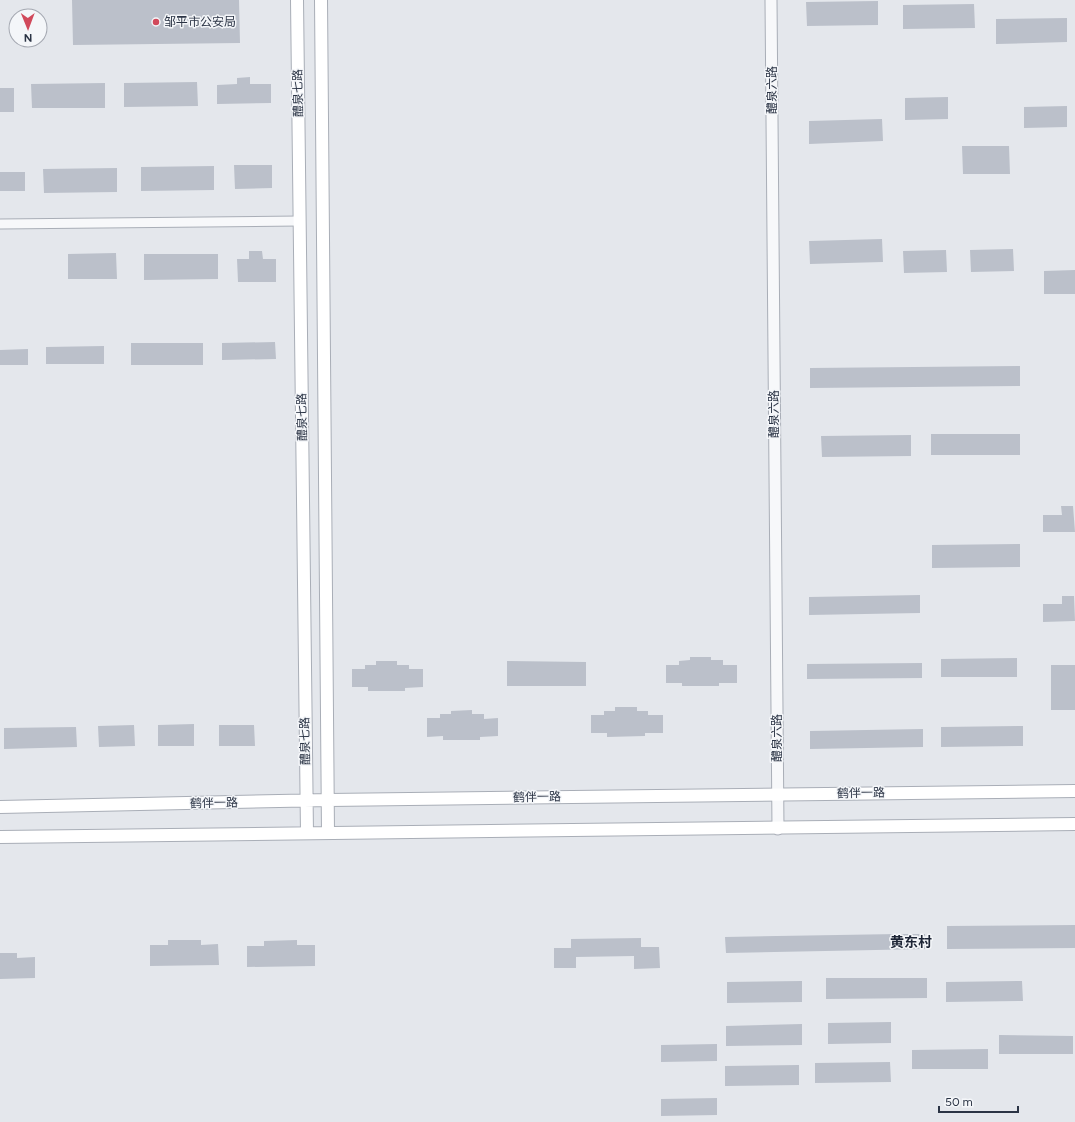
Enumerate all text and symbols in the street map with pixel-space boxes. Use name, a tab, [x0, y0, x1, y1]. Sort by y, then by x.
north arrow	[8, 8, 48, 48]
place label: 邹平市公安局	[164, 15, 236, 29]
marker: 邹平市公安局	[151, 17, 161, 27]
text: N	[24, 31, 33, 44]
street label: 醴泉六路	[765, 66, 779, 114]
street label: 醴泉七路	[291, 69, 305, 117]
street label: 醴泉六路	[767, 390, 781, 438]
street label: 醴泉七路	[295, 393, 309, 441]
street label: 醴泉六路	[770, 714, 784, 762]
street label: 醴泉七路	[298, 717, 312, 765]
street label: 鹤伴一路	[837, 786, 885, 800]
street label: 鹤伴一路	[513, 790, 561, 804]
street label: 鹤伴一路	[190, 796, 238, 810]
district label: 黄东村	[890, 934, 932, 951]
scale bar	[939, 1088, 1018, 1114]
text: 50 m	[945, 1095, 973, 1109]

